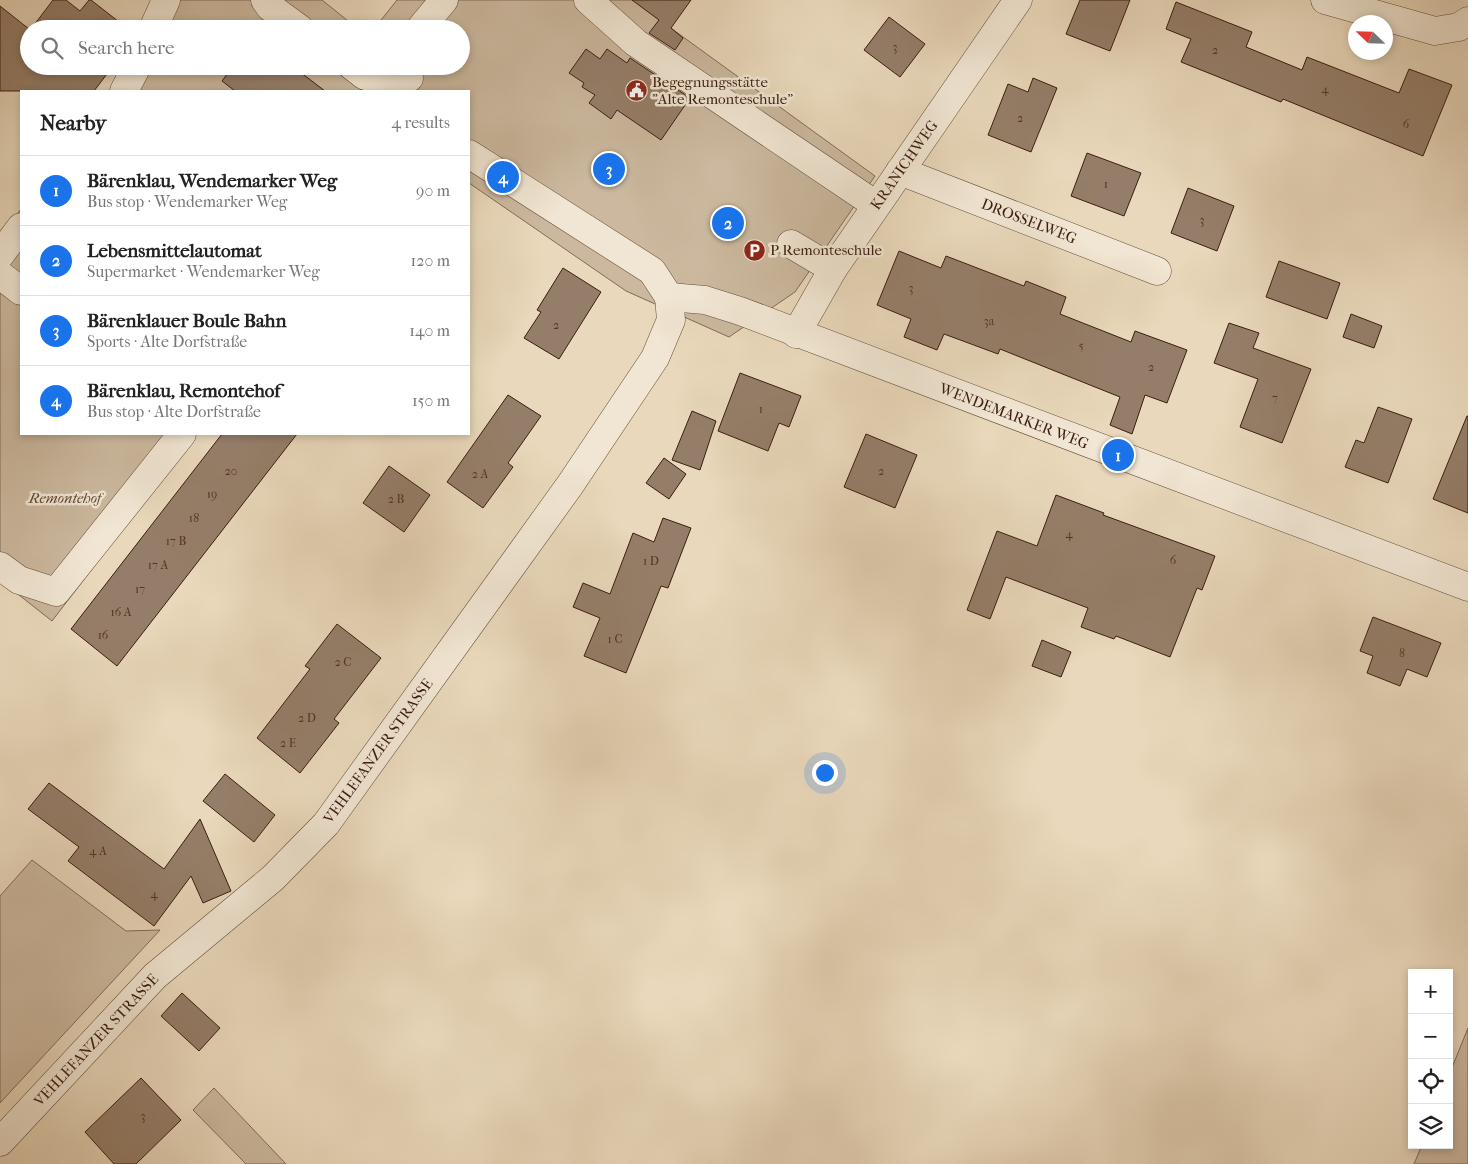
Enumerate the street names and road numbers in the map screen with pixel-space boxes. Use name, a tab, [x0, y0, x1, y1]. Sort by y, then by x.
street label: KRANICHWEG	[867, 117, 942, 213]
street label: DROSSELWEG	[979, 195, 1080, 248]
street label: WENDEMARKER WEG	[936, 379, 1092, 453]
street label: VEHLEFANZER STRASSE	[319, 675, 437, 828]
street label: VEHLEFANZER STRASSE	[29, 970, 162, 1111]

